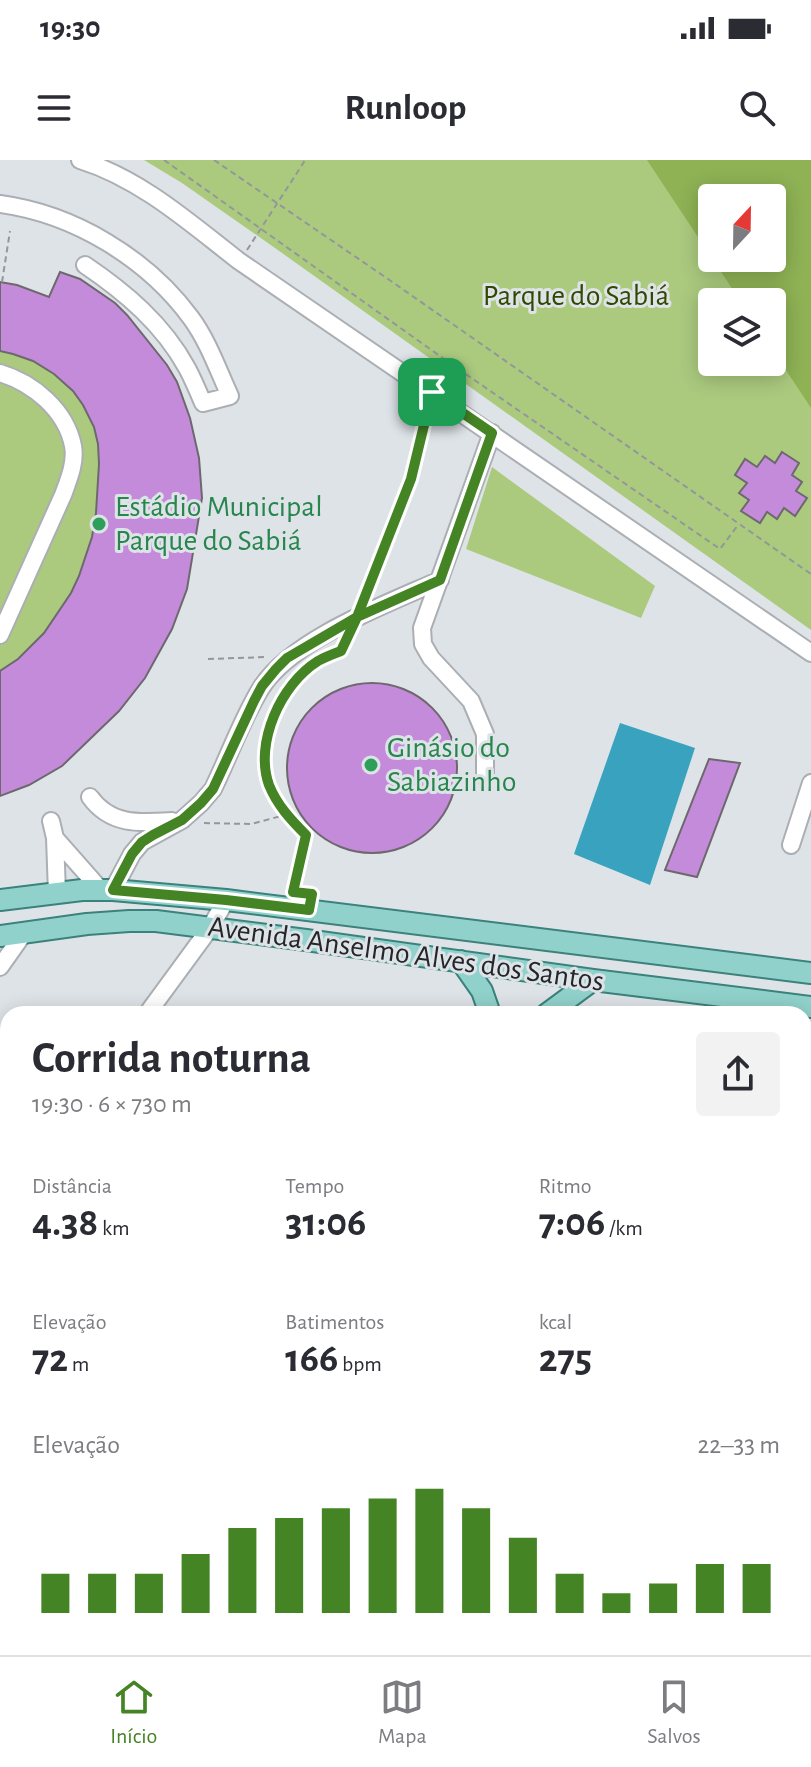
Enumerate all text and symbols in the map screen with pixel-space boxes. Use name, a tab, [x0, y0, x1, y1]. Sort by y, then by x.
text: 19:30	[40, 13, 101, 43]
icon: menu	[32, 86, 76, 130]
icon: search	[735, 86, 779, 130]
text: Runloop	[345, 90, 466, 126]
north arrow	[698, 184, 786, 272]
map controls	[698, 184, 786, 376]
park label: Parque do Sabiá	[483, 281, 669, 311]
button: layers	[698, 288, 786, 376]
pin	[398, 358, 466, 426]
icon: arrive	[410, 370, 454, 414]
place label: Estádio Municipal Parque do Sabiá	[115, 492, 323, 556]
marker: Estádio Municipal Parque do Sabiá	[90, 515, 108, 533]
place label: Ginásio do Sabiazinho	[387, 733, 516, 797]
marker: Ginásio do Sabiazinho	[362, 756, 380, 774]
street label: Avenida Anselmo Alves dos Santos	[206, 911, 606, 997]
button: share	[696, 1032, 780, 1116]
text: Corrida noturna	[32, 1037, 311, 1081]
text: 19:30 · 6 × 730 m	[32, 1091, 192, 1117]
text: Distância	[32, 1175, 112, 1197]
text: Tempo	[285, 1175, 344, 1197]
text: Ritmo	[539, 1175, 592, 1197]
text: 4.38	[32, 1203, 98, 1243]
text: 31:06	[285, 1203, 366, 1243]
text: 7:06	[539, 1203, 605, 1243]
text: km	[98, 1217, 130, 1239]
text: /km	[605, 1217, 643, 1239]
text: Elevação	[32, 1311, 106, 1333]
text: Batimentos	[285, 1311, 384, 1333]
text: kcal	[539, 1311, 572, 1333]
text: 72	[32, 1339, 68, 1379]
text: 166	[285, 1339, 338, 1379]
text: 275	[539, 1339, 592, 1379]
text: m	[68, 1353, 89, 1375]
text: bpm	[338, 1353, 382, 1375]
text: Elevação	[32, 1432, 120, 1458]
text: 22–33 m	[697, 1432, 780, 1458]
tab: Início	[110, 1675, 157, 1749]
tab: Mapa	[378, 1675, 427, 1749]
tab: Salvos	[647, 1675, 701, 1749]

